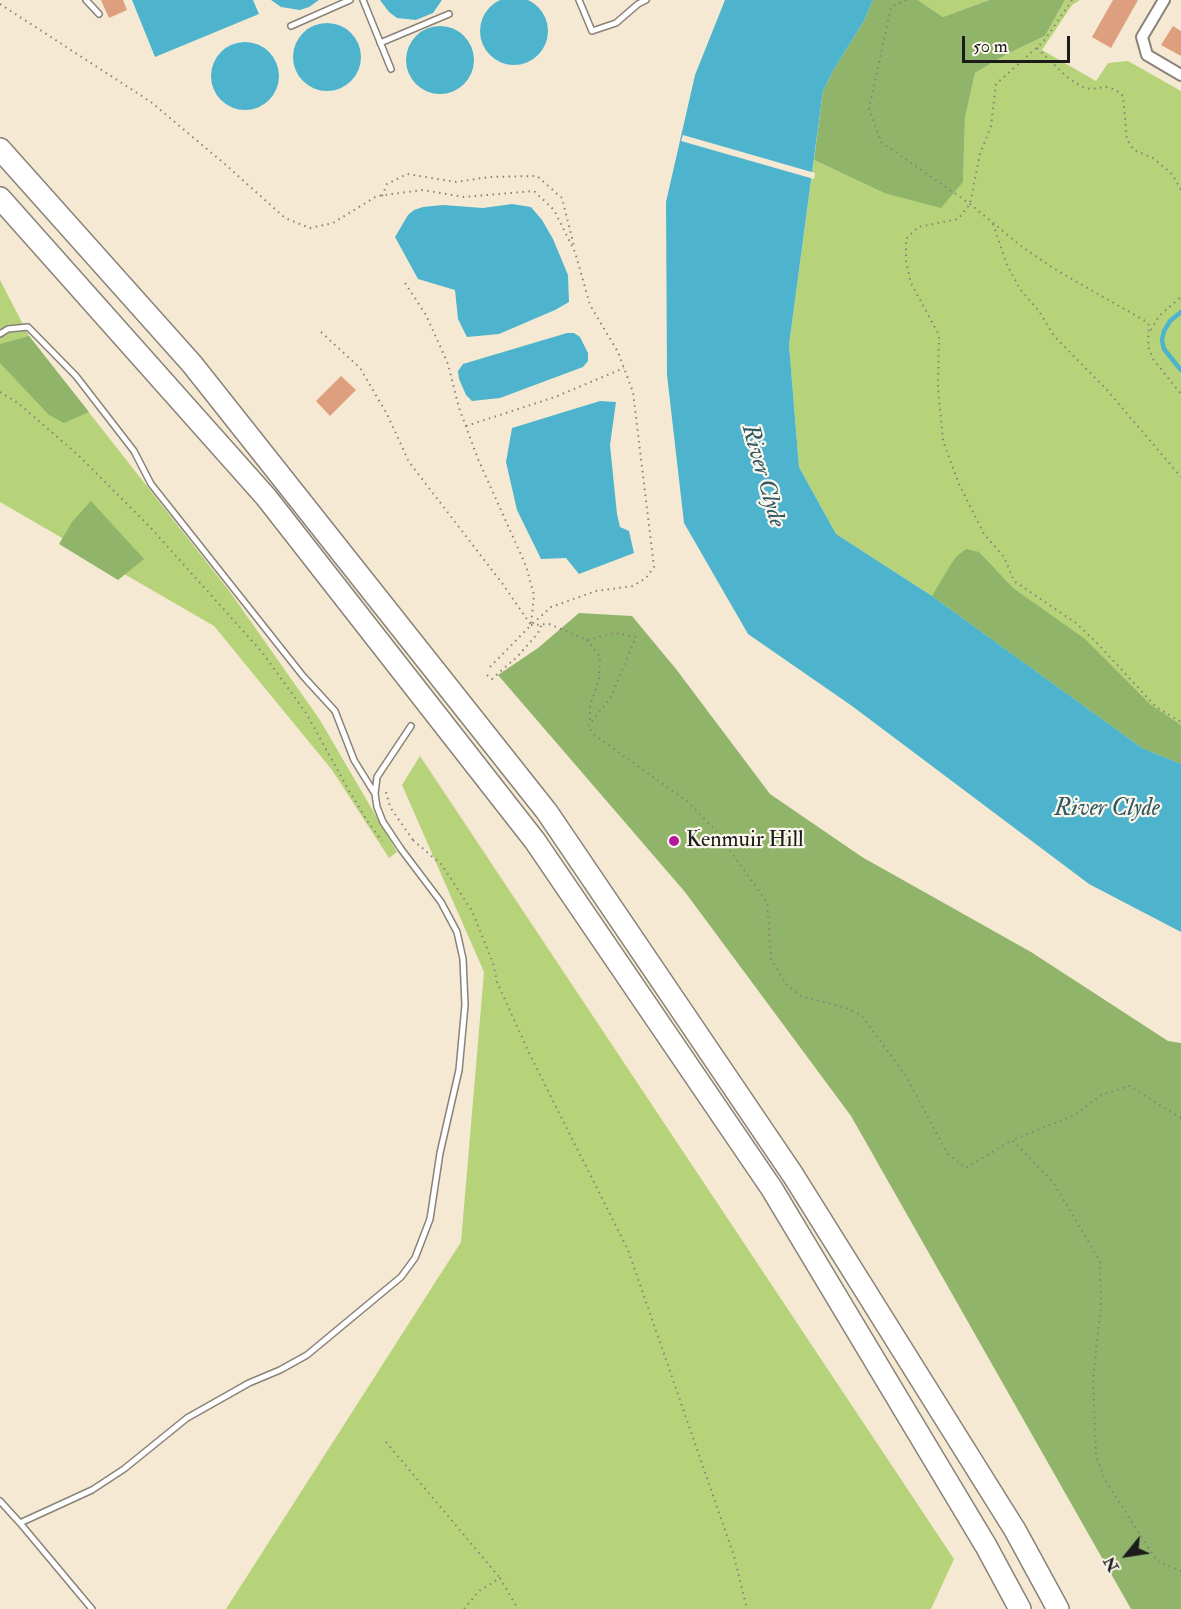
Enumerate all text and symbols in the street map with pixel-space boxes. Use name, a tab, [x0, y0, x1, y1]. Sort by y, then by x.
scale bar	[965, 24, 1073, 62]
text: 50 m	[973, 35, 1008, 58]
water label: River Clyde	[734, 421, 790, 531]
water label: River Clyde	[1054, 796, 1160, 824]
place label: Kenmuir Hill	[686, 828, 804, 854]
marker: Kenmuir Hill	[667, 834, 681, 848]
north arrow	[1097, 1525, 1157, 1585]
text: N	[1099, 1553, 1124, 1575]

